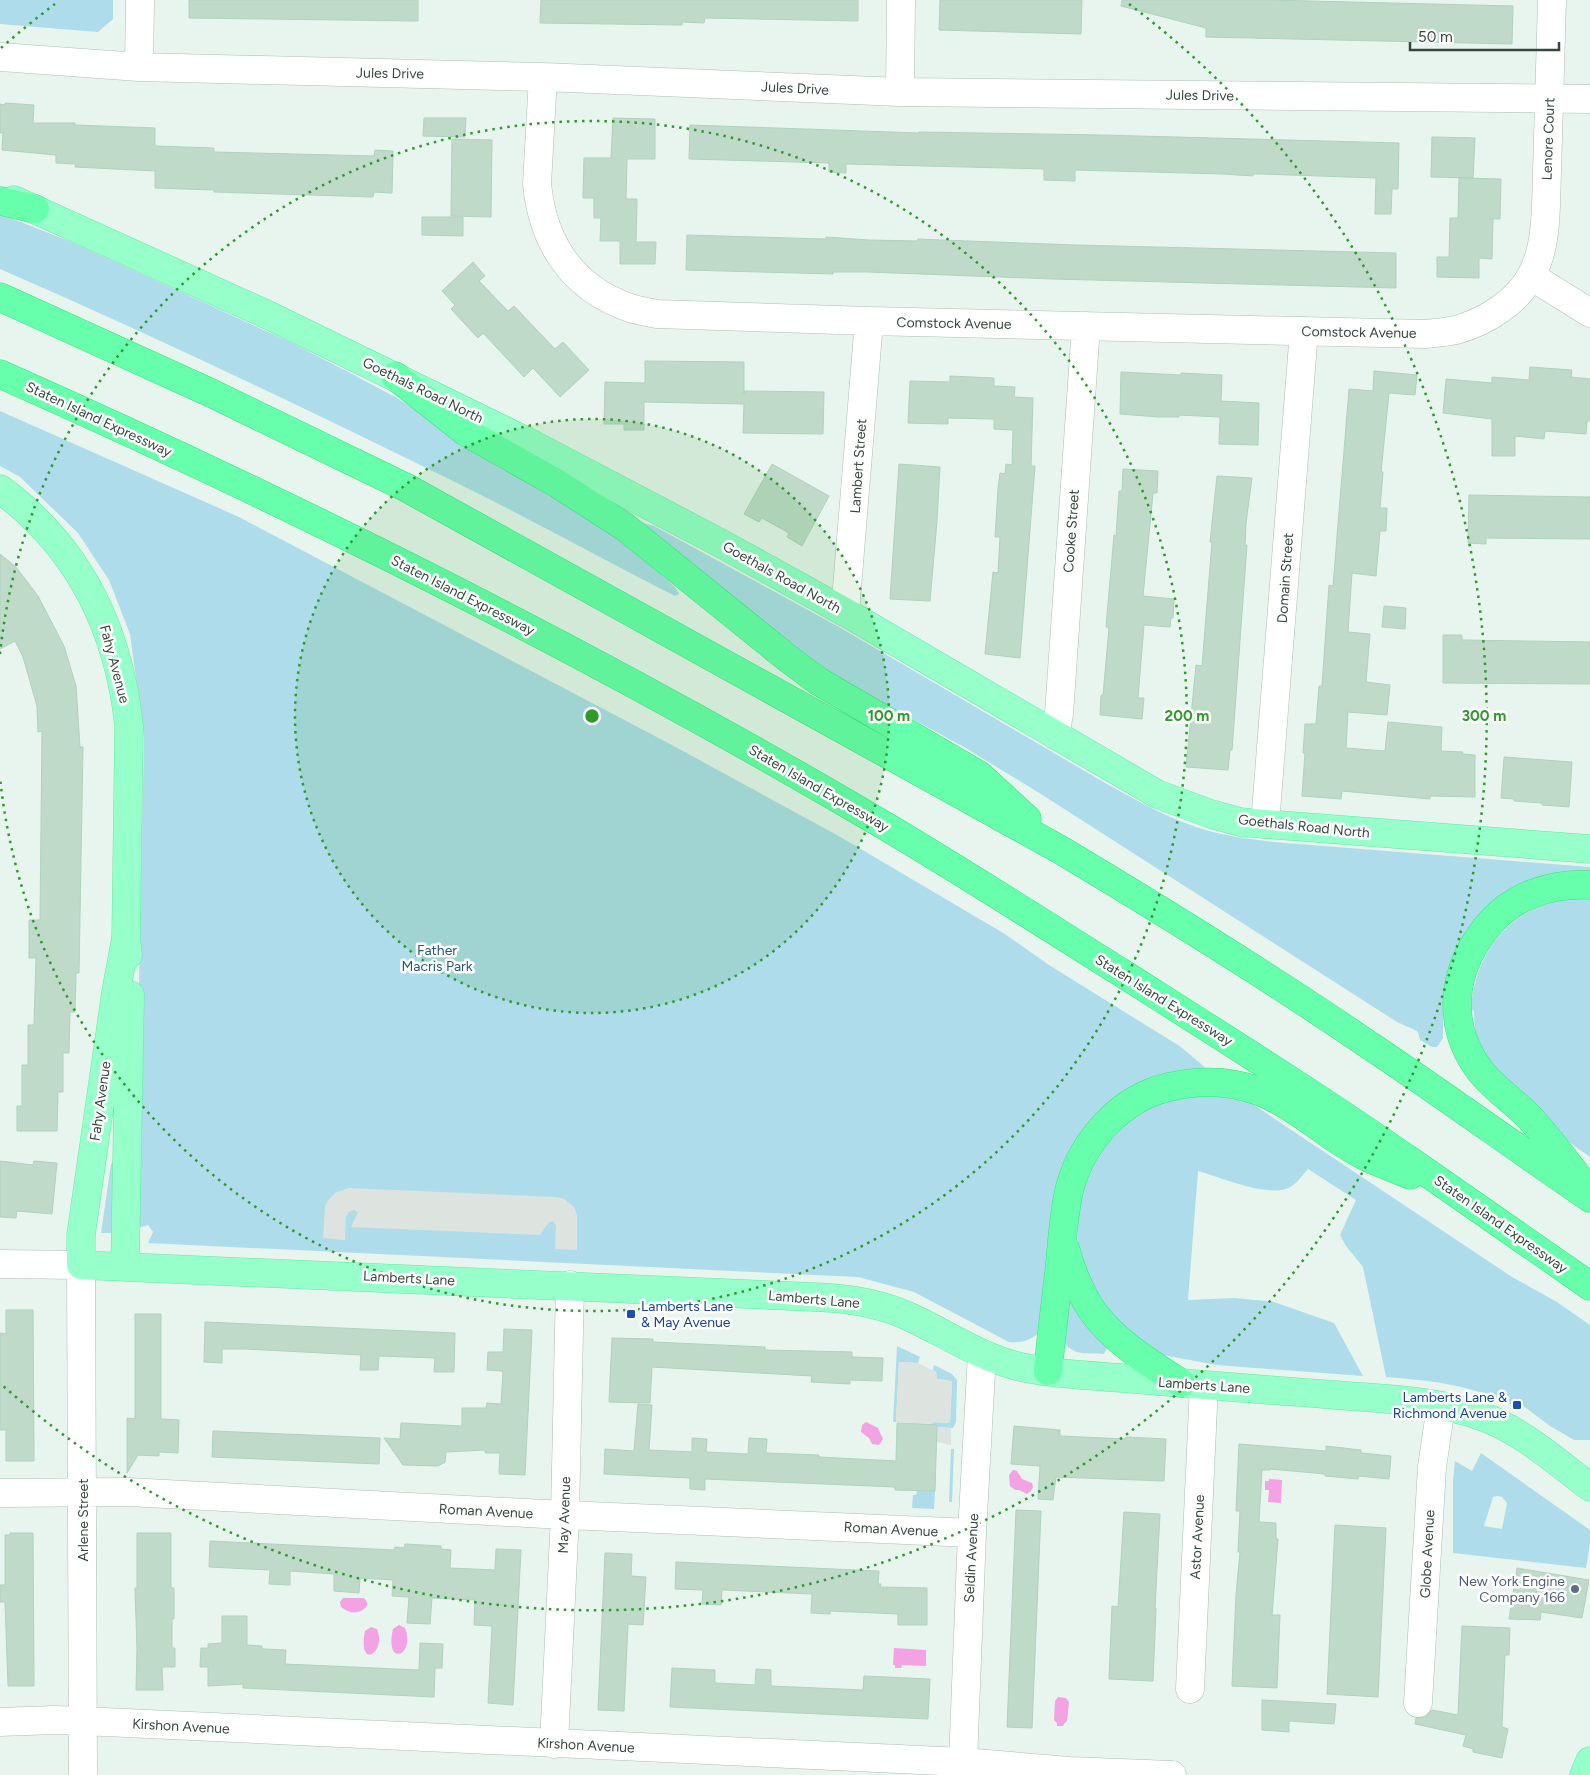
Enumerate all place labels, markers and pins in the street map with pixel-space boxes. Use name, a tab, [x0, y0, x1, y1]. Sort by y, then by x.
centre of rings	[583, 707, 601, 725]
place label: Lamberts Lane & May Avenue	[641, 1298, 733, 1331]
marker: Lamberts Lane & May Avenue	[625, 1308, 637, 1320]
place label: Lamberts Lane & Richmond Avenue	[1393, 1389, 1507, 1422]
marker: Lamberts Lane & Richmond Avenue	[1511, 1399, 1523, 1411]
place label: New York Engine Company 166	[1459, 1573, 1565, 1606]
marker: New York Engine Company 166	[1569, 1583, 1581, 1595]

